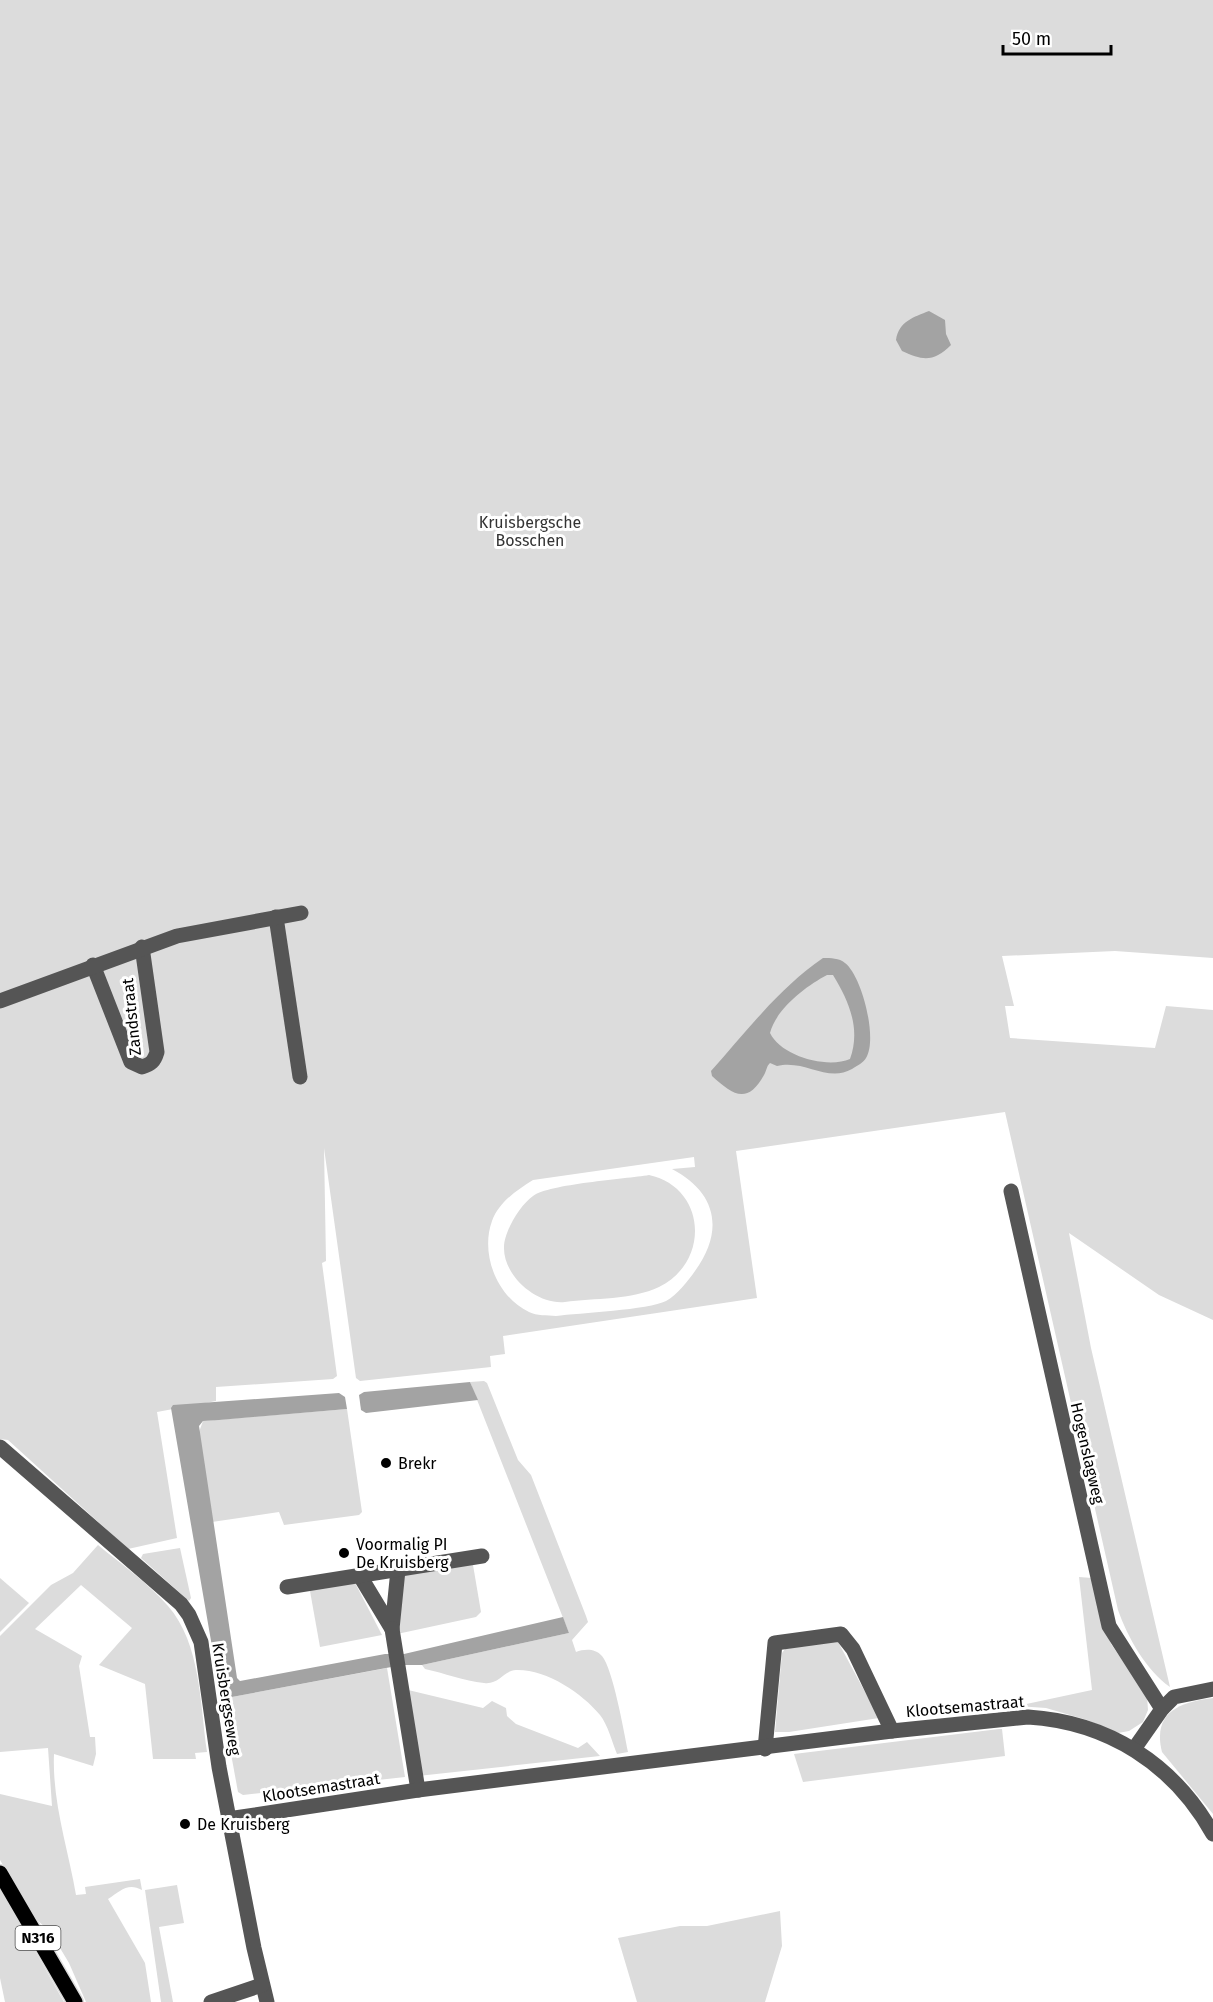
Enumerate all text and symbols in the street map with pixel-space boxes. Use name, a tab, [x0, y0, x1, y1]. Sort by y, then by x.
scale bar	[1003, 18, 1111, 56]
text: 50 m	[1012, 28, 1051, 50]
park label: Kruisbergsche Bosschen	[479, 513, 581, 550]
street label: Zandstraat	[118, 977, 145, 1057]
street label: Hogenslagweg	[1067, 1400, 1109, 1506]
place label: Brekr	[398, 1454, 437, 1473]
marker: Brekr	[379, 1456, 393, 1470]
place label: Voormalig PI De Kruisberg	[356, 1535, 449, 1572]
marker: Voormalig PI De Kruisberg	[337, 1546, 351, 1560]
street label: Kruisbergseweg	[208, 1641, 245, 1758]
street label: Klootsemastraat	[905, 1692, 1025, 1721]
street label: Klootsemastraat	[261, 1769, 382, 1806]
place label: De Kruisberg	[197, 1815, 290, 1834]
marker: De Kruisberg	[178, 1817, 192, 1831]
road number: N316	[15, 1926, 60, 1950]

